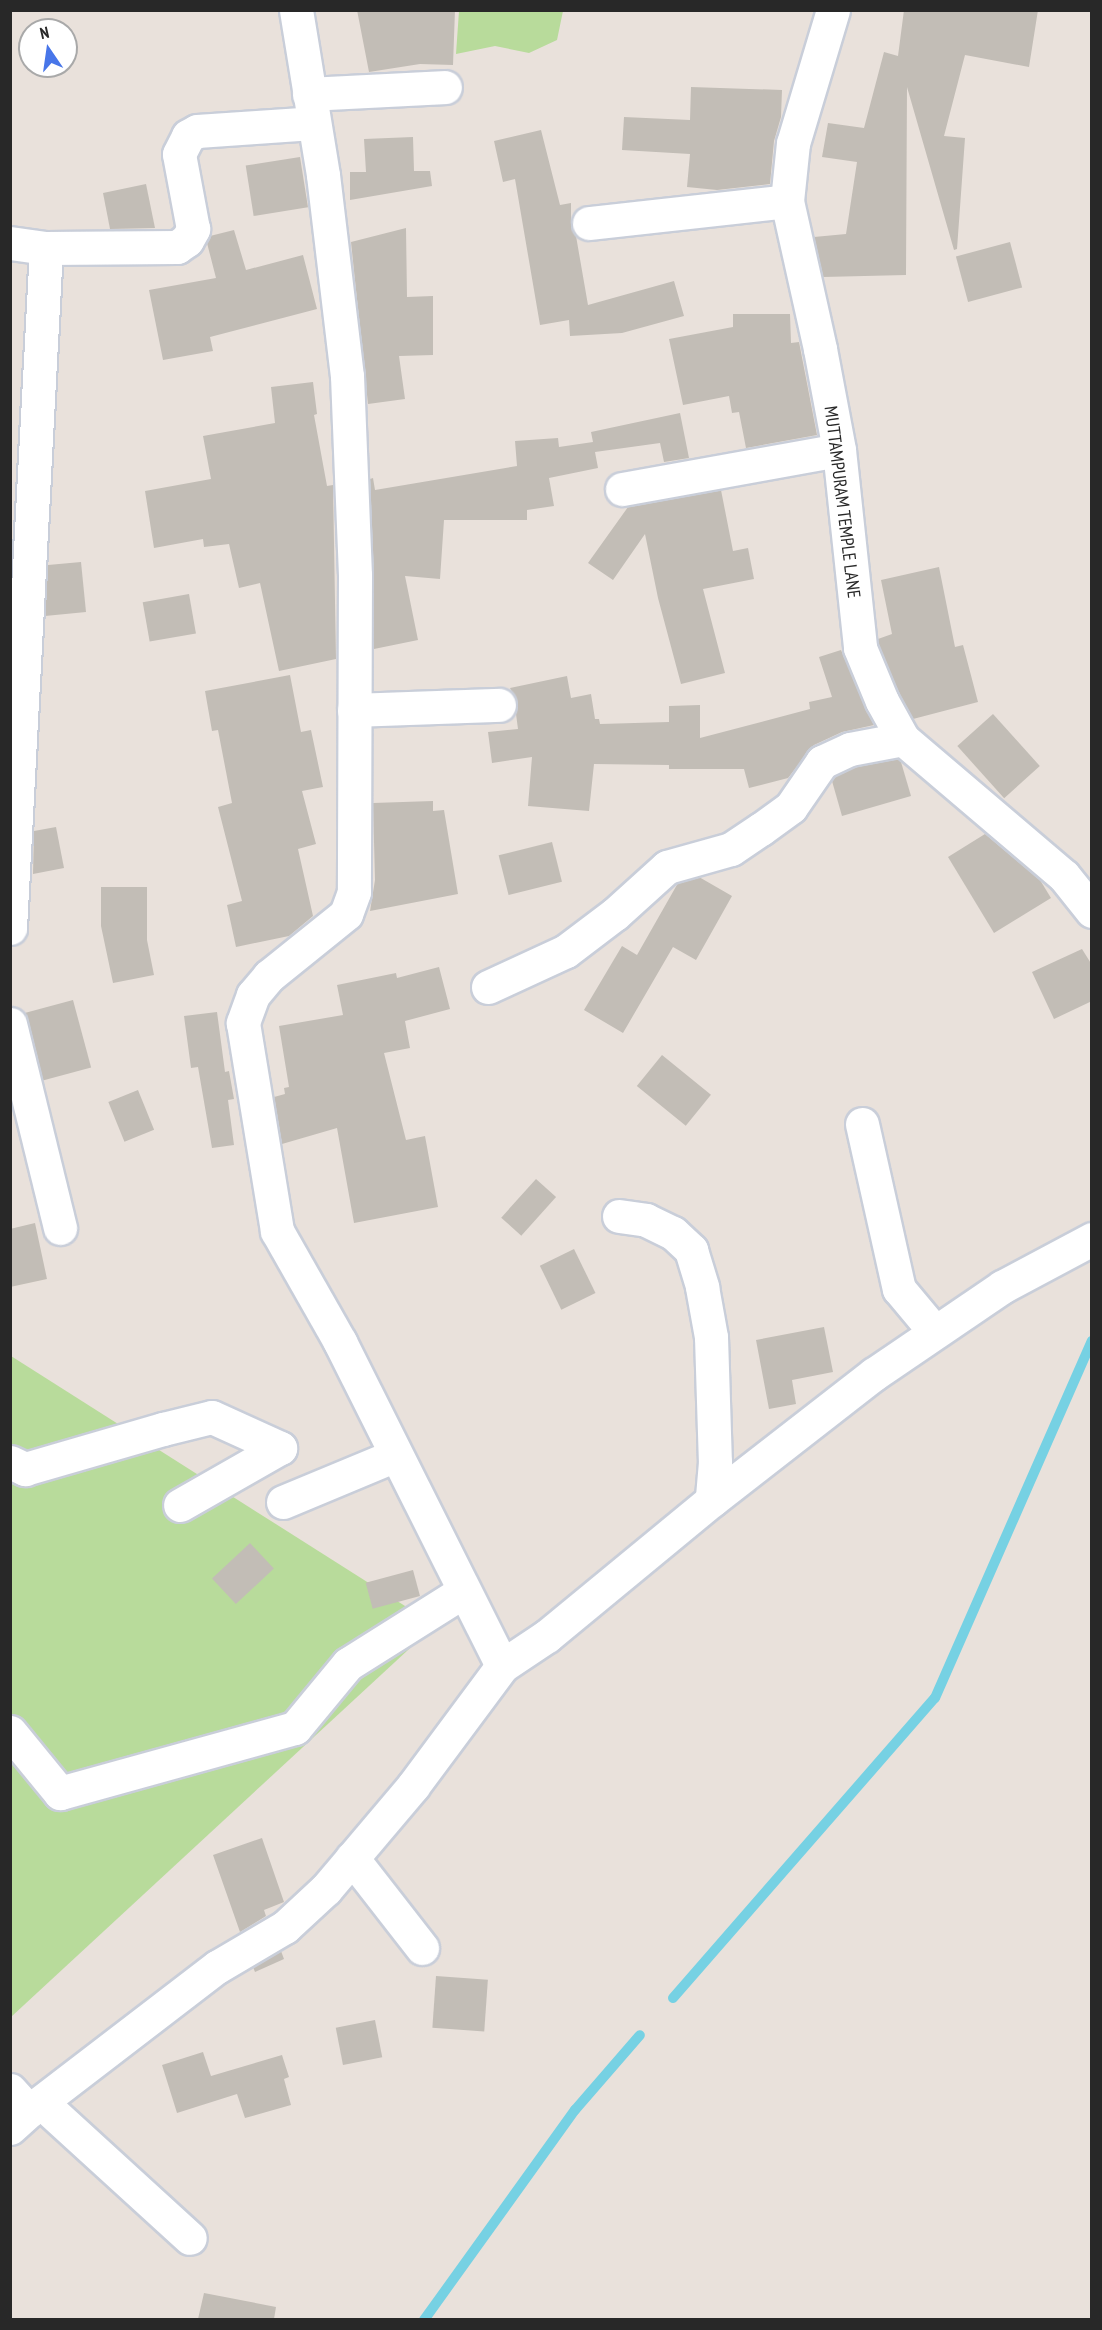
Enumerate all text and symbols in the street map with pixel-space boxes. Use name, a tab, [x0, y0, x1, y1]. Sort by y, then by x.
north arrow	[18, 18, 78, 78]
text: N	[38, 22, 51, 43]
street label: MUTTAMPURAM TEMPLE LANE	[819, 405, 865, 599]

